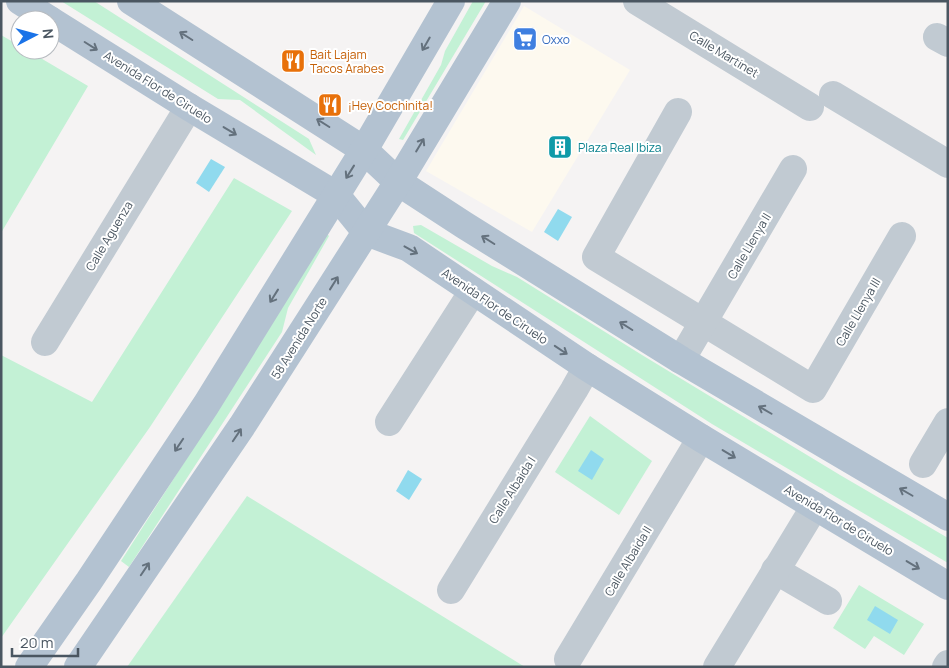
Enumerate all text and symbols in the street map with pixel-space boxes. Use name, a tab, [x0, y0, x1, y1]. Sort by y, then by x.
north arrow	[10, 10, 60, 60]
supermarket icon: Oxxo	[512, 26, 538, 52]
street label: Calle Martinet	[686, 27, 762, 81]
text: N	[38, 28, 58, 40]
one-way arrow	[179, 31, 193, 42]
place label: Oxxo	[542, 31, 570, 48]
one-way arrow	[421, 36, 431, 50]
one-way arrow	[84, 41, 98, 51]
place label: Bait Lajam Tacos Arabes	[310, 46, 384, 77]
street label: Avenida Flor de Ciruelo	[101, 47, 215, 127]
restaurant icon: Bait Lajam Tacos Arabes	[280, 48, 306, 74]
restaurant icon: ¡Hey Cochinita!	[317, 92, 343, 118]
place label: ¡Hey Cochinita!	[348, 97, 433, 114]
one-way arrow	[317, 118, 331, 128]
one-way arrow	[222, 127, 236, 137]
building icon: Plaza Real Ibiza	[547, 134, 573, 160]
one-way arrow	[415, 139, 425, 153]
place label: Plaza Real Ibiza	[578, 139, 661, 156]
one-way arrow	[345, 165, 355, 179]
street label: Calle Aguenza	[81, 198, 137, 274]
street label: Calle Llenya II	[723, 210, 775, 282]
one-way arrow	[482, 235, 496, 245]
one-way arrow	[403, 246, 418, 256]
street label: Avenida Flor de Ciruelo	[438, 264, 552, 348]
street label: Calle Llenya III	[832, 275, 884, 349]
one-way arrow	[328, 276, 339, 290]
one-way arrow	[268, 289, 279, 303]
street label: 58 Avenida Norte	[267, 294, 331, 382]
one-way arrow	[620, 321, 634, 331]
one-way arrow	[554, 344, 568, 355]
one-way arrow	[759, 404, 773, 414]
one-way arrow	[232, 428, 242, 442]
one-way arrow	[174, 438, 184, 452]
one-way arrow	[721, 450, 735, 460]
street label: Calle Albaida I	[485, 453, 539, 527]
street label: Avenida Flor de Ciruelo	[781, 481, 897, 559]
one-way arrow	[899, 486, 913, 496]
street label: Calle Albaida II	[600, 523, 656, 599]
one-way arrow	[905, 560, 919, 570]
one-way arrow	[140, 562, 150, 576]
scale bar	[12, 626, 79, 658]
text: 20 m	[20, 632, 53, 653]

